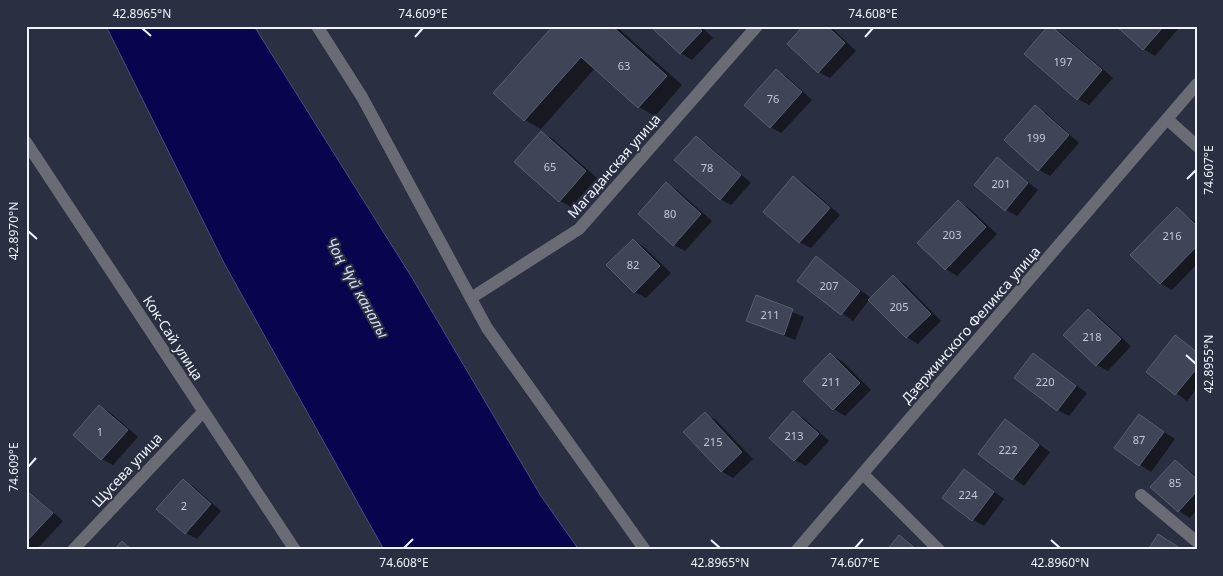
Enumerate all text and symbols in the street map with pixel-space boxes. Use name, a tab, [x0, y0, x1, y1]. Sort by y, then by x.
text: 42.8965°N	[113, 5, 171, 22]
text: 74.609°E	[398, 5, 448, 22]
text: 74.608°E	[848, 5, 898, 22]
house number: 197	[1054, 54, 1072, 69]
house number: 63	[618, 58, 630, 73]
house number: 76	[767, 91, 779, 106]
street label: Магаданская улица	[563, 109, 664, 222]
house number: 199	[1027, 130, 1045, 145]
text: 74.607°E	[1200, 145, 1217, 195]
house number: 65	[544, 159, 556, 174]
house number: 78	[701, 160, 713, 175]
house number: 201	[992, 176, 1010, 191]
text: 42.8970°N	[5, 202, 22, 260]
house number: 80	[664, 206, 676, 221]
house number: 203	[943, 227, 961, 242]
house number: 216	[1163, 228, 1181, 243]
water label: Чоң Чүй каналы	[322, 234, 394, 341]
street label: Дзержинского Феликса улица	[897, 242, 1044, 407]
house number: 82	[627, 257, 639, 272]
house number: 207	[820, 278, 838, 293]
street label: Кок-Сай улица	[139, 292, 208, 384]
house number: 205	[890, 299, 908, 314]
house number: 211	[761, 307, 779, 322]
house number: 218	[1083, 329, 1101, 344]
text: 42.8955°N	[1200, 335, 1217, 393]
house number: 211	[822, 374, 840, 389]
house number: 220	[1036, 374, 1054, 389]
house number: 1	[97, 424, 103, 439]
street label: Щусева улица	[87, 428, 166, 511]
house number: 213	[785, 428, 803, 443]
house number: 87	[1133, 432, 1145, 447]
house number: 215	[704, 434, 722, 449]
text: 74.609°E	[5, 442, 22, 492]
house number: 222	[999, 442, 1017, 457]
house number: 85	[1169, 475, 1181, 490]
house number: 224	[959, 487, 978, 502]
house number: 2	[181, 498, 187, 513]
text: 74.608°E	[379, 554, 429, 571]
text: 42.8965°N	[691, 554, 749, 571]
text: 74.607°E	[830, 554, 880, 571]
text: 42.8960°N	[1031, 554, 1089, 571]

